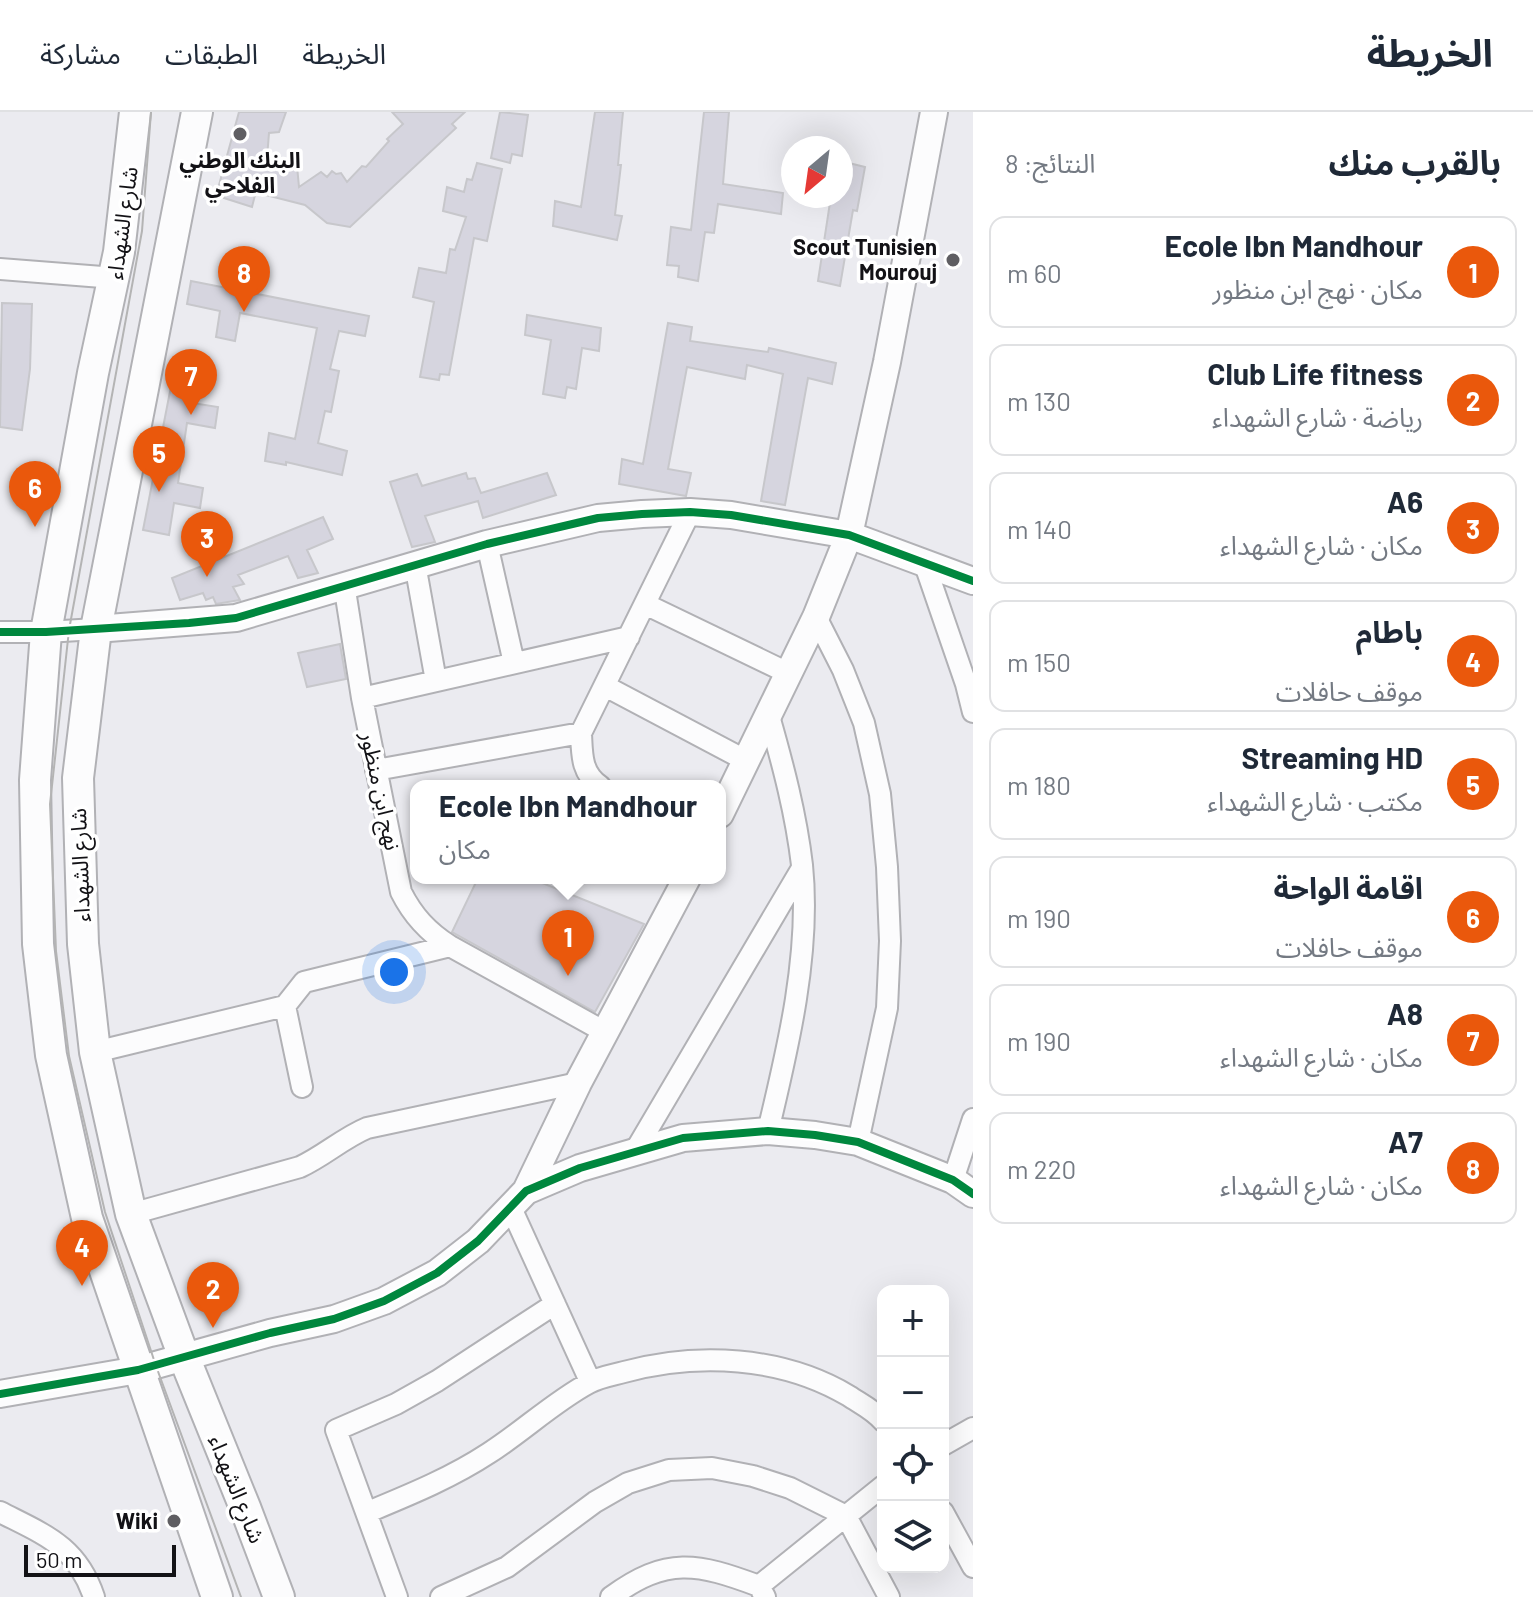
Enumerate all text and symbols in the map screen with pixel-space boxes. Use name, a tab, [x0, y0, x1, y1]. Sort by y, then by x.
text: الخريطة	[1367, 29, 1493, 75]
text: مشاركة	[40, 36, 121, 70]
text: الطبقات	[165, 36, 258, 70]
text: الخريطة	[302, 36, 386, 70]
marker: البنك الوطني الفلاحي	[231, 125, 249, 143]
north arrow	[781, 136, 853, 208]
text: بالقرب منك	[1328, 141, 1501, 182]
place label: البنك الوطني الفلاحي	[179, 146, 301, 203]
text: النتائج: 8	[1005, 147, 1096, 178]
street label: شارع الشهداء	[100, 165, 147, 282]
text: Ecole Ibn Mandhour	[1164, 227, 1423, 263]
place label: Scout Tunisien Mourouj	[793, 233, 937, 284]
pin: 8	[218, 246, 270, 312]
marker: Scout Tunisien Mourouj	[944, 251, 962, 269]
text: 60 m	[1007, 257, 1062, 288]
text: 1	[1468, 257, 1478, 288]
text: مكان · نهج ابن منظور	[1212, 273, 1423, 304]
pin: 7	[165, 349, 217, 415]
text: Club Life fitness	[1207, 355, 1423, 391]
text: 130 m	[1007, 385, 1071, 416]
text: 2	[1466, 385, 1480, 416]
text: رياضة · شارع الشهداء	[1212, 401, 1423, 432]
pin: 5	[133, 426, 185, 492]
pin: 6	[9, 461, 61, 527]
text: A6	[1387, 483, 1423, 519]
pin: 3	[181, 511, 233, 577]
text: 140 m	[1007, 513, 1072, 544]
text: 3	[1466, 513, 1480, 544]
text: مكان · شارع الشهداء	[1220, 529, 1423, 560]
text: باطام	[1356, 613, 1423, 649]
text: 150 m	[1007, 646, 1071, 677]
text: 4	[1465, 646, 1481, 677]
text: موقف حافلات	[1276, 675, 1423, 706]
street label: نهج ابن منظور	[352, 728, 407, 853]
text: Streaming HD	[1241, 739, 1423, 775]
text: 180 m	[1007, 769, 1071, 800]
text: 5	[1466, 769, 1480, 800]
popup	[410, 780, 726, 884]
text: مكتب · شارع الشهداء	[1207, 785, 1423, 816]
text: Ecole Ibn Mandhour	[439, 787, 697, 823]
street label: شارع الشهداء	[64, 807, 99, 922]
text: مكان	[439, 833, 491, 864]
text: اقامة الواحة	[1273, 869, 1423, 905]
text: 190 m	[1007, 902, 1071, 933]
text: 6	[1466, 902, 1480, 933]
pin: 1	[542, 910, 594, 976]
text: موقف حافلات	[1276, 931, 1423, 962]
your location	[374, 952, 414, 992]
text: A8	[1387, 995, 1423, 1031]
text: 190 m	[1007, 1025, 1071, 1056]
text: 7	[1467, 1025, 1479, 1056]
text: مكان · شارع الشهداء	[1220, 1041, 1423, 1072]
text: A7	[1388, 1123, 1423, 1159]
text: 220 m	[1007, 1153, 1076, 1184]
text: 8	[1466, 1153, 1480, 1184]
text: مكان · شارع الشهداء	[1220, 1169, 1423, 1200]
pin: 4	[56, 1220, 108, 1286]
pin: 2	[187, 1262, 239, 1328]
map controls	[877, 1285, 949, 1573]
button: +	[877, 1285, 949, 1357]
button: −	[877, 1357, 949, 1429]
button: locate	[877, 1429, 949, 1501]
street label: شارع الشهداء	[200, 1431, 271, 1548]
button: layers	[877, 1501, 949, 1573]
place label: Wiki	[116, 1507, 158, 1533]
marker: Wiki	[165, 1512, 183, 1530]
scale bar	[24, 1541, 176, 1577]
text: 50 m	[36, 1546, 82, 1572]

